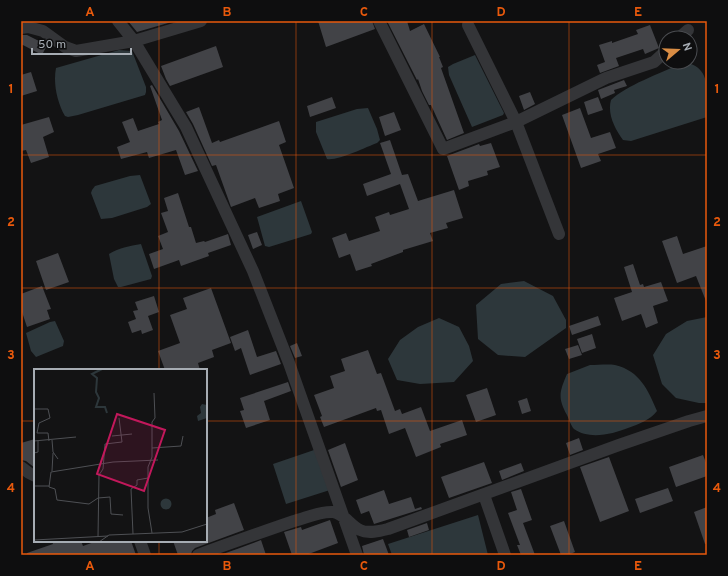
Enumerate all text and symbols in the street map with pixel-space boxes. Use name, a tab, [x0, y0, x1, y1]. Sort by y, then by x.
text: A	[85, 5, 95, 21]
text: B	[223, 5, 232, 21]
text: C	[360, 5, 368, 21]
text: D	[496, 5, 506, 21]
text: E	[634, 5, 642, 21]
scale bar	[32, 30, 131, 56]
north arrow	[658, 30, 698, 70]
text: 50 m	[38, 37, 66, 53]
text: N	[679, 41, 694, 53]
text: 1	[8, 82, 14, 98]
text: 1	[714, 82, 720, 98]
text: 2	[7, 215, 15, 231]
text: 2	[713, 215, 721, 231]
text: 3	[7, 348, 15, 364]
text: 3	[713, 348, 721, 364]
inset map	[34, 369, 207, 542]
text: 4	[7, 481, 15, 497]
text: 4	[713, 481, 721, 497]
text: A	[85, 559, 95, 575]
text: B	[223, 559, 232, 575]
text: C	[360, 559, 368, 575]
text: D	[496, 559, 506, 575]
text: E	[634, 559, 642, 575]

